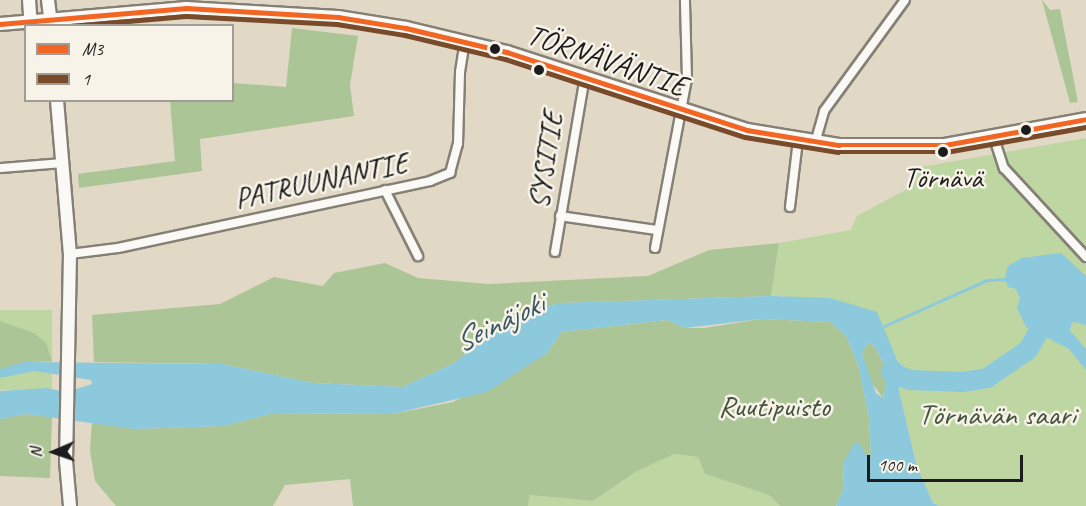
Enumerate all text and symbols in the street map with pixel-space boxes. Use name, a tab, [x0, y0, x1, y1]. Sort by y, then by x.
street label: TÖRNÄVÄNTIE	[523, 16, 691, 104]
legend	[24, 24, 234, 102]
text: M3	[82, 38, 103, 60]
unlabelled marker	[489, 43, 501, 55]
unlabelled marker	[533, 64, 545, 76]
text: 1	[82, 68, 90, 90]
street label: SYSITIE	[520, 109, 570, 211]
unlabelled marker	[1020, 124, 1032, 136]
street label: PATRUUNANTIE	[231, 144, 411, 216]
marker: Törnävä	[937, 146, 949, 158]
place label: Törnävä	[903, 161, 983, 195]
water label: Seinäjoki	[448, 285, 550, 361]
park label: Ruutipuisto	[718, 388, 830, 424]
park label: Törnävän saari	[918, 396, 1076, 432]
north arrow	[24, 422, 84, 482]
scale bar	[870, 443, 1026, 481]
text: N	[26, 447, 46, 458]
text: 100 m	[878, 454, 917, 476]

